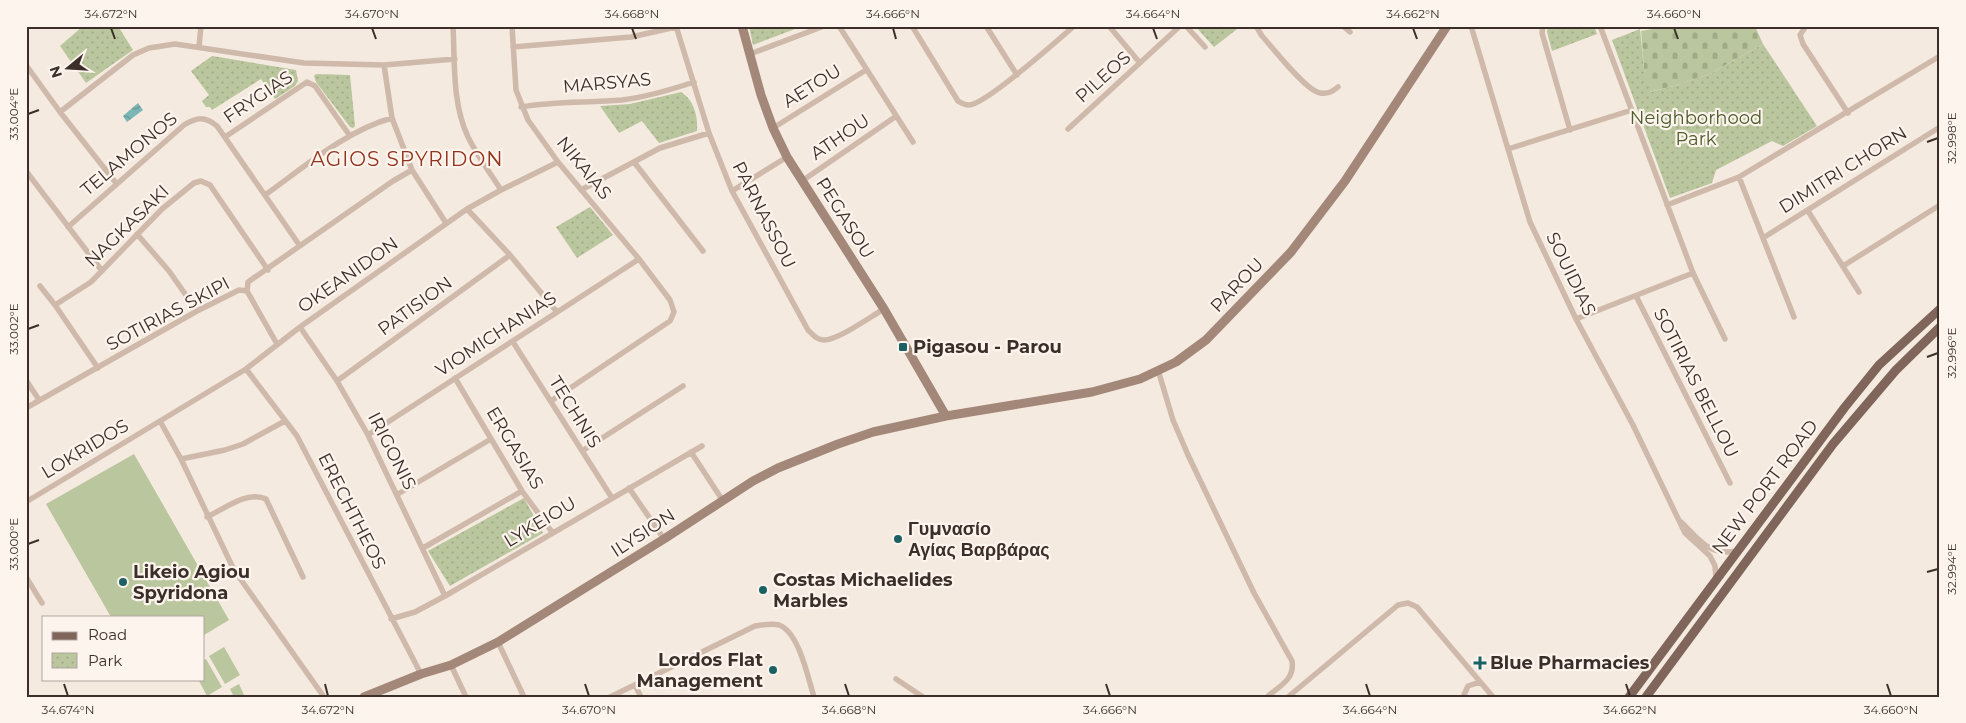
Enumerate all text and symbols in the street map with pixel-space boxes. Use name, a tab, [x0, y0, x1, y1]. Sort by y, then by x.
text: 34.672°N	[84, 6, 138, 21]
text: 34.670°N	[345, 6, 399, 21]
text: 34.668°N	[605, 6, 659, 21]
text: 34.666°N	[866, 6, 920, 21]
text: 34.664°N	[1126, 6, 1180, 21]
text: 34.662°N	[1386, 6, 1440, 21]
text: 34.660°N	[1647, 6, 1701, 21]
north arrow	[42, 42, 92, 92]
street label: PILEOS	[1071, 46, 1135, 108]
street label: AETOU	[779, 60, 845, 112]
text: N	[45, 64, 66, 80]
street label: FRYGIAS	[219, 66, 297, 128]
street label: MARSYAS	[562, 68, 652, 98]
text: 33.004°E	[6, 88, 21, 140]
street label: TELAMONOS	[76, 107, 182, 201]
park label: Neighborhood Park	[1630, 107, 1762, 150]
street label: ATHOU	[806, 109, 874, 165]
text: 32.998°E	[1944, 112, 1959, 164]
street label: DIMITRI CHORN	[1775, 122, 1911, 218]
street label: NIKAIAS	[552, 132, 616, 204]
district label: AGIOS SPYRIDON	[311, 147, 503, 171]
street label: PARNASSOU	[728, 158, 800, 272]
street label: PEGASOU	[811, 173, 879, 263]
street label: NAGKASAKI	[80, 180, 174, 272]
street label: SOUIDIAS	[1541, 229, 1601, 319]
street label: OKEANIDON	[294, 232, 402, 318]
street label: PAROU	[1206, 253, 1268, 317]
street label: SOTIRIAS SKIPI	[103, 272, 233, 356]
street label: PATISION	[374, 272, 456, 340]
street label: VIOMICHANIAS	[431, 287, 561, 381]
text: 33.002°E	[6, 303, 21, 355]
street label: SOTIRIAS BELLOU	[1649, 305, 1743, 461]
text: 32.996°E	[1944, 328, 1959, 378]
place label: Pigasou - Parou	[913, 336, 1062, 358]
marker: Pigasou - Parou	[897, 341, 909, 353]
street label: TECHNIS	[544, 372, 606, 452]
street label: ERGASIAS	[482, 403, 548, 493]
street label: IRIGONIS	[363, 409, 421, 493]
street label: LOKRIDOS	[37, 414, 133, 484]
street label: NEW PORT ROAD	[1707, 415, 1823, 559]
street label: ERECHTHEOS	[313, 449, 391, 573]
street label: LYKEIOU	[500, 492, 580, 552]
street label: ILYSION	[607, 504, 679, 562]
text: 33.000°E	[6, 518, 21, 570]
place label: Γυμνασίο Αγίας Βαρβάρας	[908, 518, 1050, 561]
marker: Γυμνασίο Αγίας Βαρβάρας	[892, 533, 904, 545]
text: 32.994°E	[1944, 543, 1959, 595]
place label: Likeio Agiou Spyridona	[133, 561, 250, 604]
place label: Costas Michaelides Marbles	[773, 569, 953, 612]
marker: Likeio Agiou Spyridona	[117, 576, 129, 588]
marker: Costas Michaelides Marbles	[757, 584, 769, 596]
legend	[42, 616, 205, 680]
text: Road	[88, 625, 127, 644]
place label: Lordos Flat Management	[637, 649, 763, 692]
text: Park	[88, 651, 122, 670]
place label: Blue Pharmacies	[1490, 652, 1650, 674]
marker: Blue Pharmacies	[1474, 657, 1486, 669]
marker: Lordos Flat Management	[767, 664, 779, 676]
text: 34.674°N	[41, 702, 95, 717]
text: 34.672°N	[301, 702, 355, 717]
text: 34.670°N	[562, 702, 616, 717]
text: 34.668°N	[822, 702, 876, 717]
text: 34.666°N	[1083, 702, 1137, 717]
text: 34.664°N	[1343, 702, 1397, 717]
text: 34.662°N	[1603, 702, 1657, 717]
text: 34.660°N	[1864, 702, 1918, 717]

